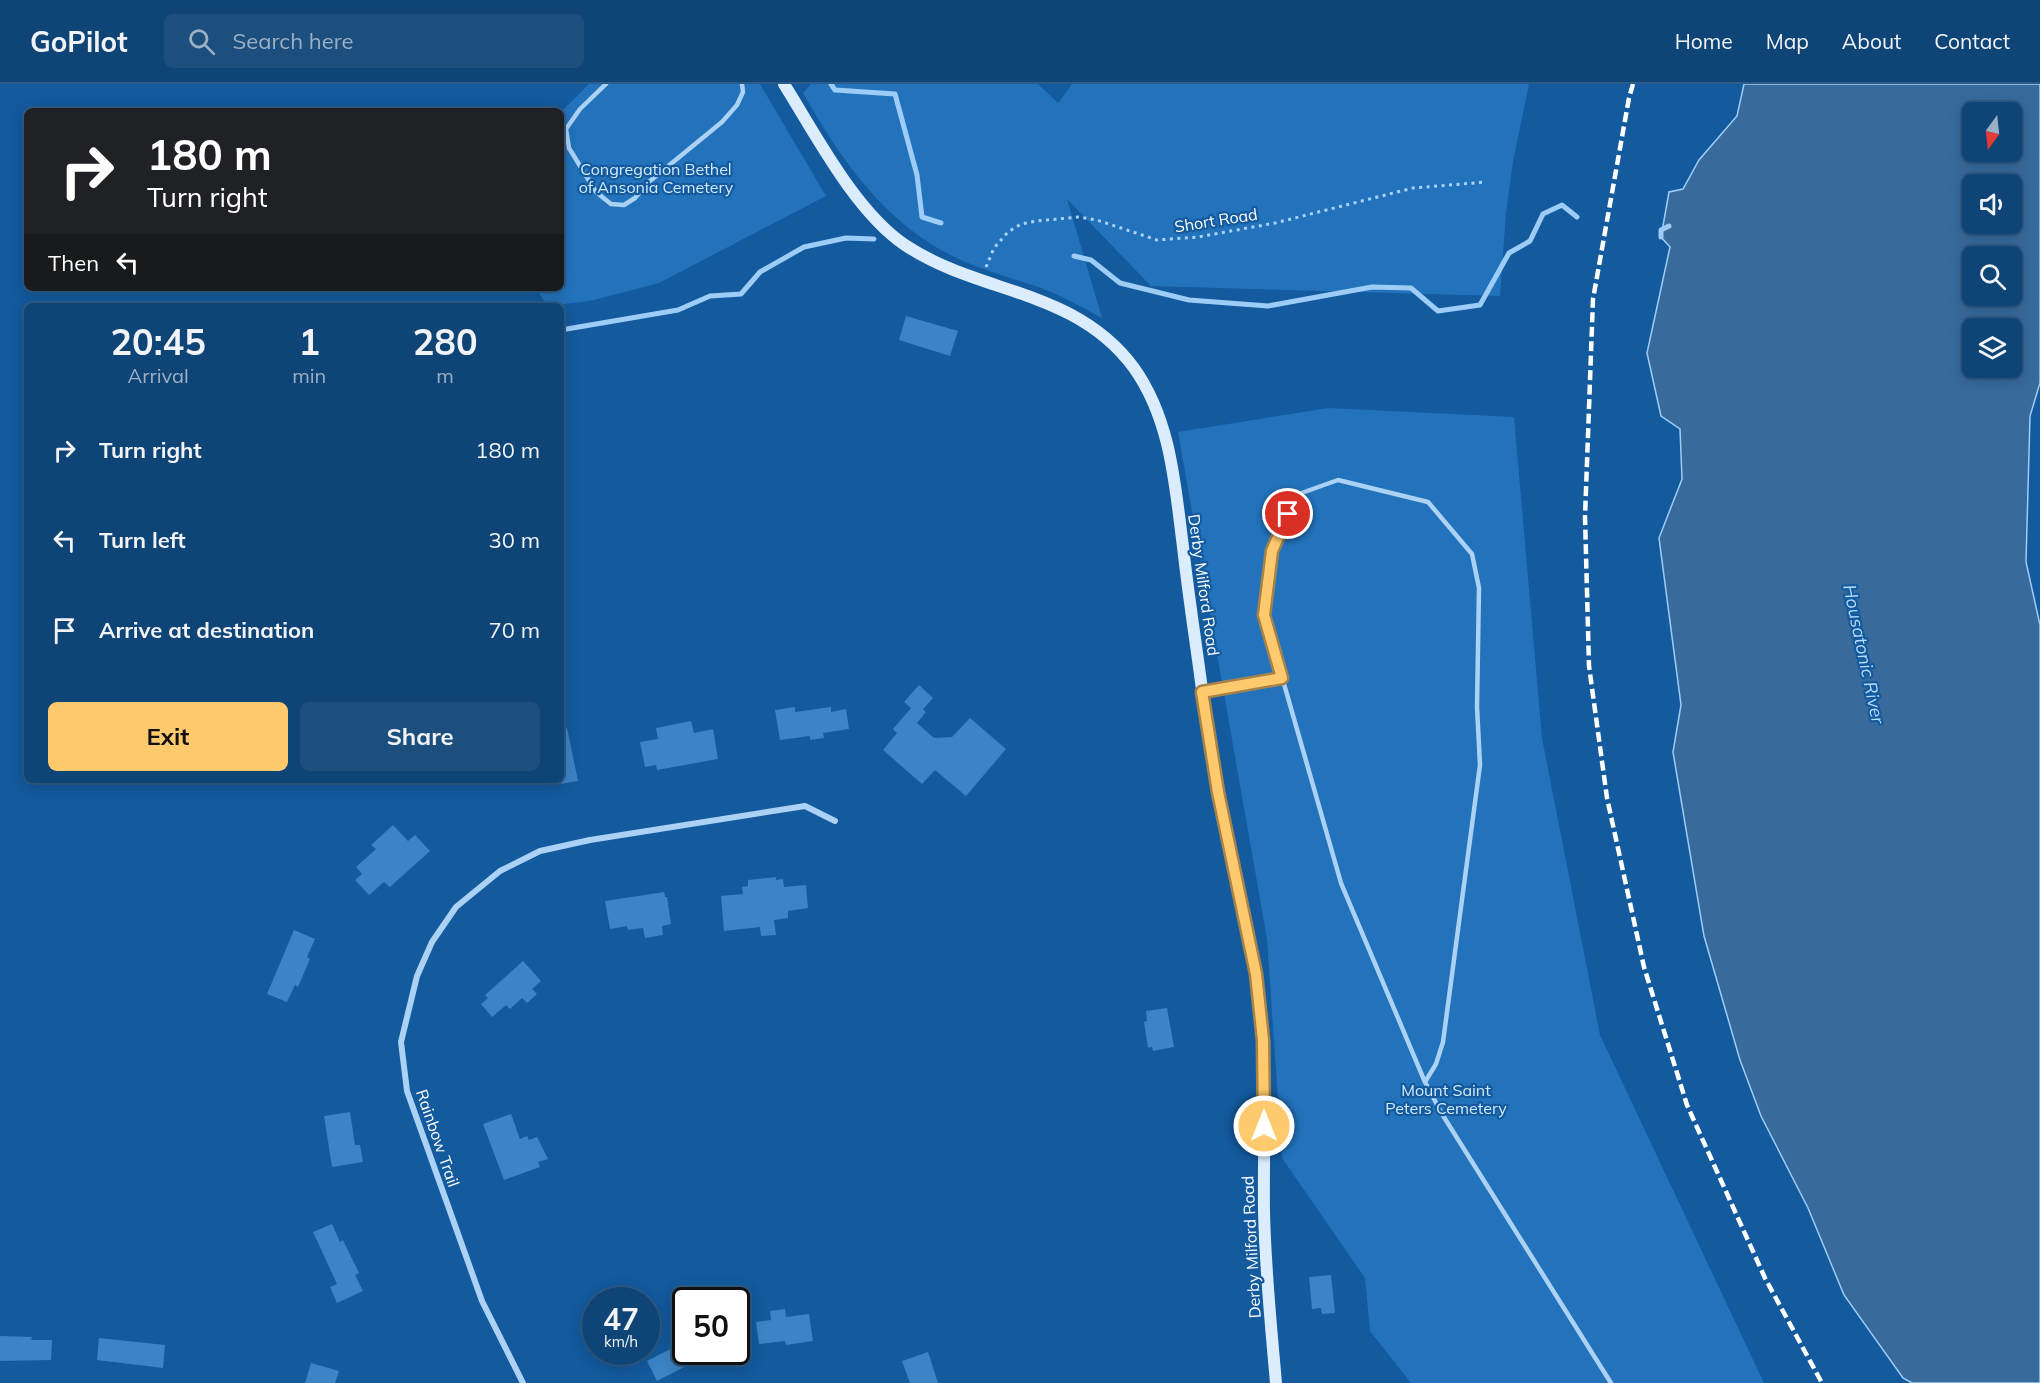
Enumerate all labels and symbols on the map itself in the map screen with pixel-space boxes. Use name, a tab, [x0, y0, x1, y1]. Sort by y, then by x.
north arrow	[1962, 102, 2022, 162]
park label: Congregation Bethel of Ansonia Cemetery	[579, 159, 734, 197]
street label: Short Road	[1173, 204, 1259, 236]
pin	[1262, 488, 1313, 539]
street label: Derby Milford Road	[1184, 513, 1224, 657]
water label: Housatonic River	[1838, 582, 1890, 727]
park label: Mount Saint Peters Cemetery	[1385, 1080, 1507, 1118]
street label: Rainbow Trail	[412, 1087, 464, 1189]
position arrow	[1232, 1094, 1296, 1158]
street label: Derby Milford Road	[1237, 1175, 1265, 1319]
speed limit sign: 50	[672, 1287, 750, 1365]

